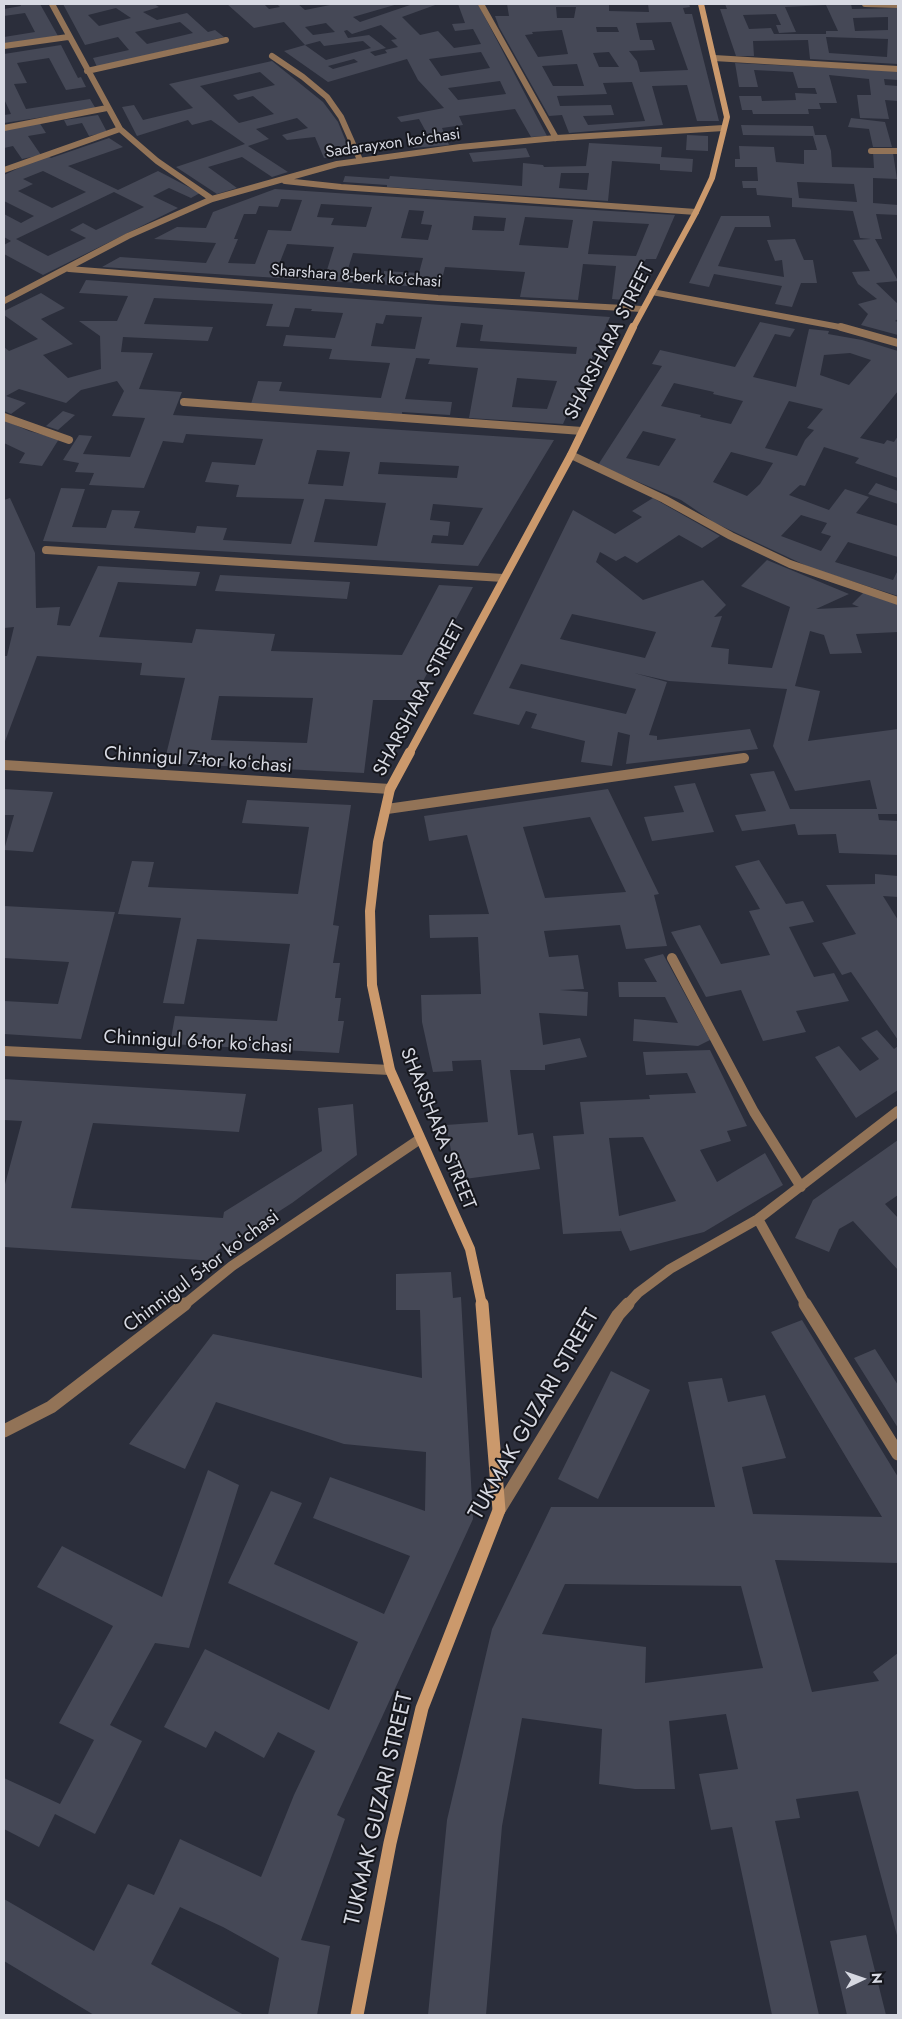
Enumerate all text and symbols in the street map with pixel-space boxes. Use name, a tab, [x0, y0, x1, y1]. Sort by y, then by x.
street label: Sadarayxon koʻchasi	[324, 125, 462, 163]
street label: SHARSHARA STREET	[561, 260, 659, 424]
street label: Sharshara 8-berk koʻchasi	[270, 261, 442, 293]
street label: SHARSHARA STREET	[370, 618, 470, 780]
street label: Chinnigul 7-tor koʻchasi	[103, 743, 293, 779]
street label: Chinnigul 6-tor koʻchasi	[103, 1027, 293, 1059]
street label: SHARSHARA STREET	[394, 1045, 480, 1213]
street label: Chinnigul 5-tor koʻchasi	[120, 1206, 284, 1338]
street label: TUKMAK GUZARI STREET	[464, 1305, 606, 1525]
street label: TUKMAK GUZARI STREET	[340, 1690, 420, 1928]
north arrow	[837, 1954, 887, 2004]
text: N	[867, 1972, 887, 1984]

